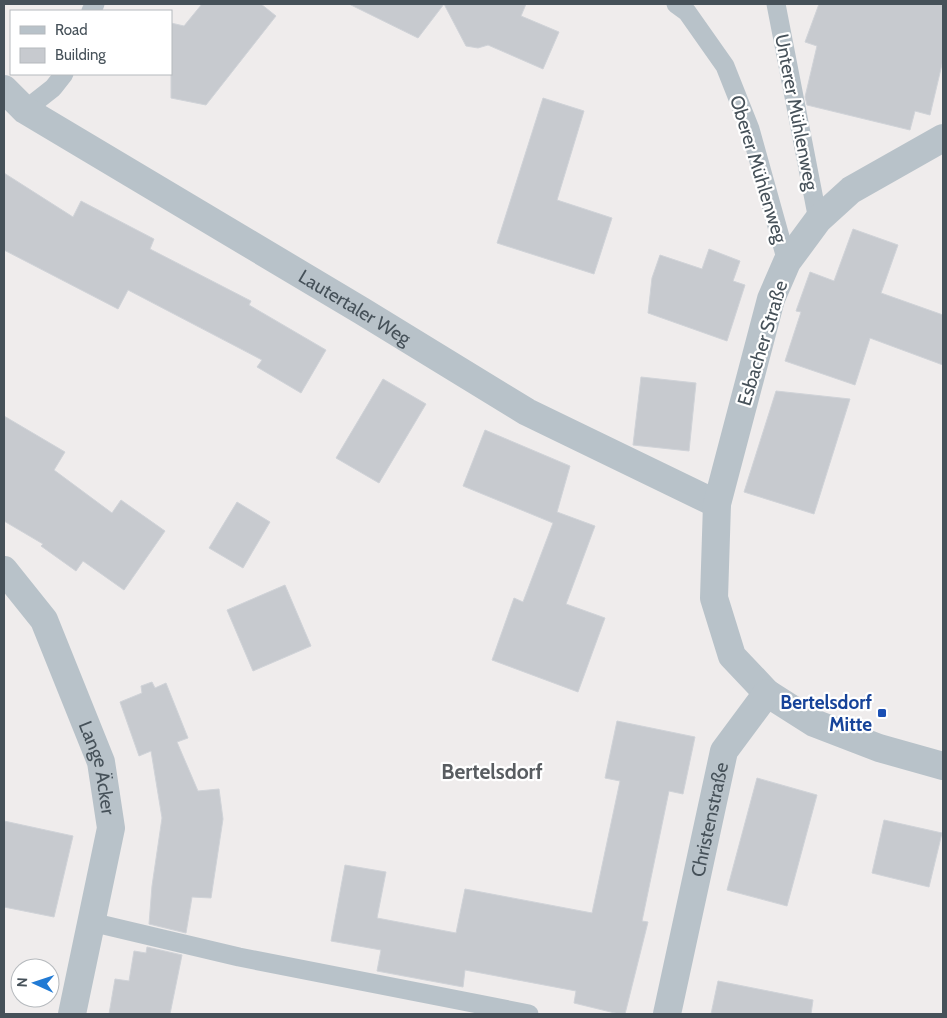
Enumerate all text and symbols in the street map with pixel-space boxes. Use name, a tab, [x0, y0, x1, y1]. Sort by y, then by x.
legend	[10, 10, 172, 75]
text: Road	[55, 21, 88, 39]
street label: Unterer Mühlenweg	[770, 32, 823, 193]
text: Building	[55, 46, 106, 64]
street label: Oberer Mühlenweg	[725, 92, 792, 246]
street label: Lautertaler Weg	[294, 265, 415, 350]
street label: Esbacher Straße	[733, 278, 793, 409]
place label: Bertelsdorf Mitte	[780, 691, 873, 736]
marker: Bertelsdorf Mitte	[876, 707, 888, 719]
street label: Lange Äcker	[74, 718, 120, 817]
district label: Bertelsdorf	[441, 759, 543, 784]
street label: Christenstraße	[686, 760, 733, 879]
north arrow	[10, 958, 60, 1008]
text: N	[13, 977, 31, 988]

